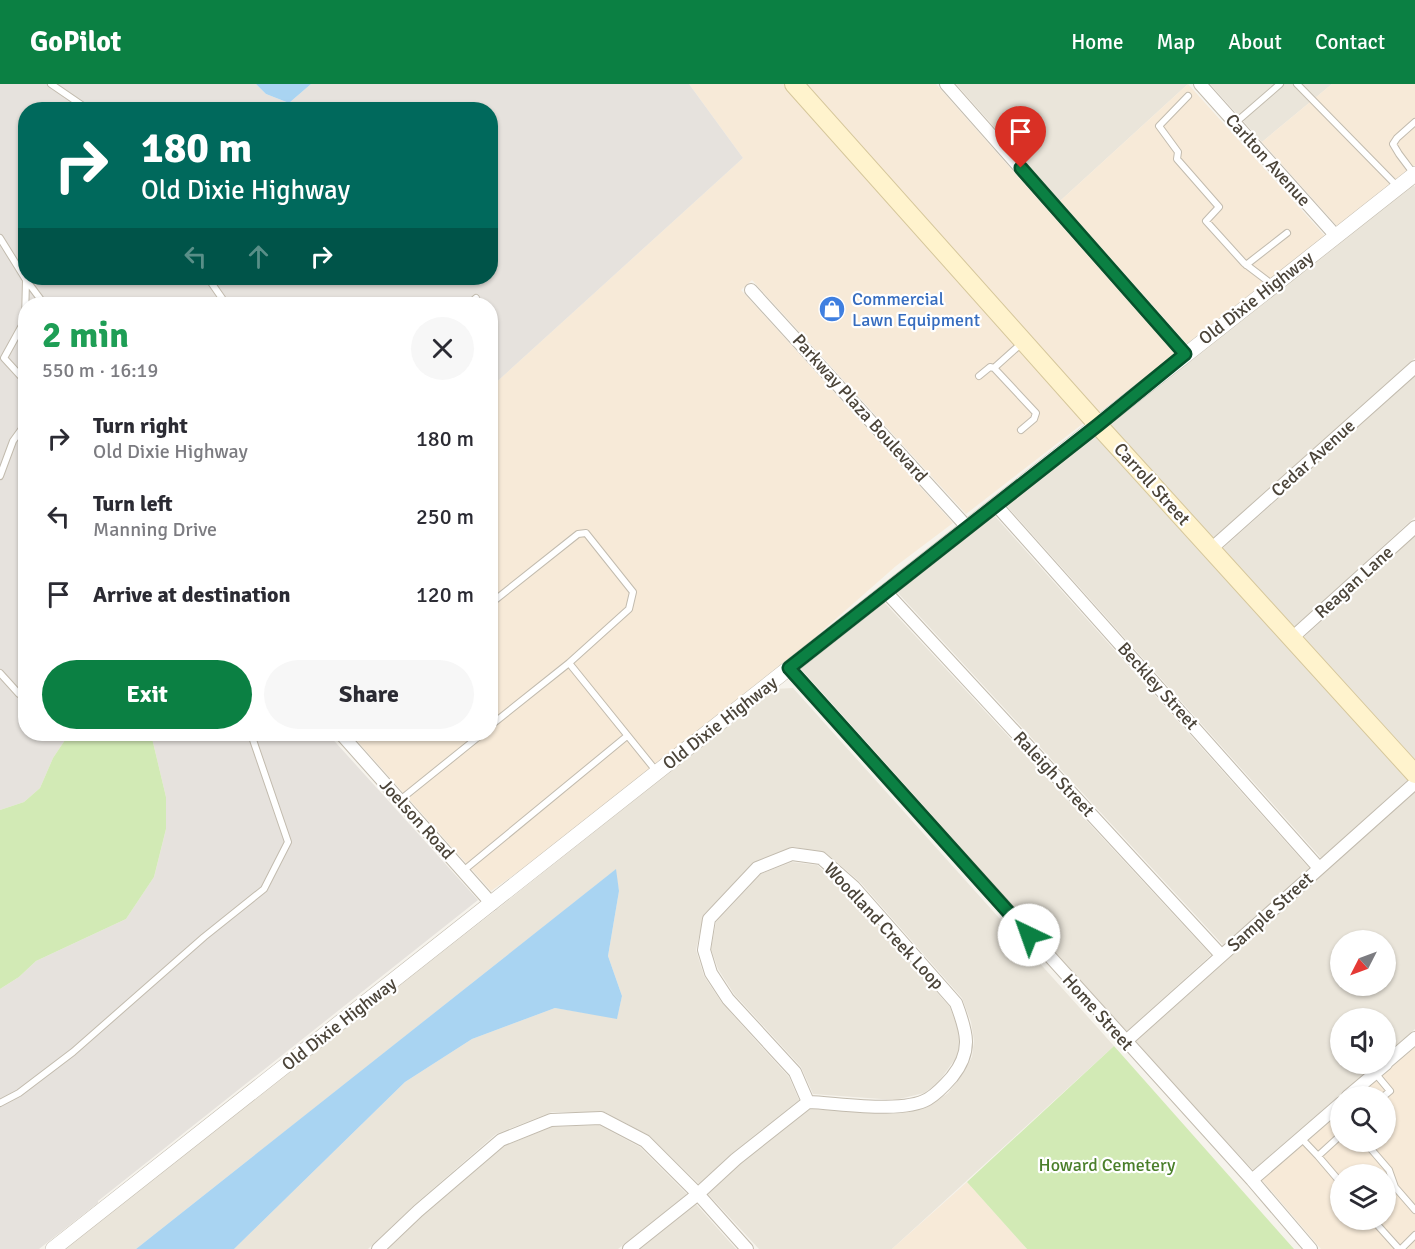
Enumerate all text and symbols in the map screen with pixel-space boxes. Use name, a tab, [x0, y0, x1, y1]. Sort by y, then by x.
text: GoPilot	[30, 25, 121, 59]
text: Home	[1071, 29, 1124, 55]
text: Map	[1157, 29, 1195, 55]
text: About	[1228, 29, 1282, 55]
text: Contact	[1315, 29, 1385, 55]
pin	[995, 106, 1046, 168]
street label: Carlton Avenue	[1221, 109, 1315, 211]
icon: arrive	[1004, 115, 1037, 148]
text: 180 m	[141, 123, 252, 174]
icon: right	[42, 126, 120, 204]
text: Old Dixie Highway	[141, 174, 350, 207]
icon: left	[179, 240, 212, 273]
icon: ahead	[242, 240, 275, 273]
icon: right	[305, 240, 338, 273]
street label: Old Dixie Highway	[1194, 246, 1318, 350]
place label: Commercial Lawn Equipment	[852, 288, 980, 331]
shop icon: Commercial Lawn Equipment	[817, 294, 847, 324]
text: 2 min	[42, 313, 129, 358]
button: close	[411, 317, 474, 380]
street label: Parkway Plaza Boulevard	[788, 329, 932, 487]
text: 550 m · 16:19	[42, 358, 158, 383]
text: Turn right	[93, 412, 188, 439]
street label: Cedar Avenue	[1267, 415, 1359, 501]
icon: right	[42, 422, 75, 455]
text: 180 m	[416, 425, 474, 452]
street label: Carroll Street	[1109, 438, 1195, 530]
text: Old Dixie Highway	[93, 439, 248, 464]
text: Turn left	[93, 490, 173, 517]
icon: left	[42, 500, 75, 533]
text: 250 m	[416, 503, 474, 530]
text: Manning Drive	[93, 517, 217, 542]
street label: Reagan Lane	[1310, 541, 1398, 623]
icon: arrive	[42, 578, 75, 611]
text: Arrive at destination	[93, 581, 290, 608]
text: 120 m	[416, 581, 474, 608]
street label: Beckley Street	[1113, 638, 1203, 734]
button: Exit	[42, 660, 252, 729]
button: Share	[264, 660, 474, 729]
street label: Old Dixie Highway	[658, 671, 782, 775]
street label: Raleigh Street	[1009, 727, 1099, 821]
street label: Joelson Road	[375, 774, 459, 864]
street label: Woodland Creek Loop	[819, 858, 949, 994]
street label: Sample Street	[1223, 868, 1317, 956]
position arrow	[997, 903, 1061, 967]
north arrow	[1330, 930, 1396, 996]
map controls	[1330, 930, 1396, 1230]
street label: Home Street	[1058, 969, 1138, 1055]
street label: Old Dixie Highway	[277, 972, 401, 1076]
button: sound	[1330, 1008, 1396, 1074]
button: search	[1330, 1086, 1396, 1152]
park label: Howard Cemetery	[1039, 1154, 1176, 1176]
button: layers	[1330, 1164, 1396, 1230]

